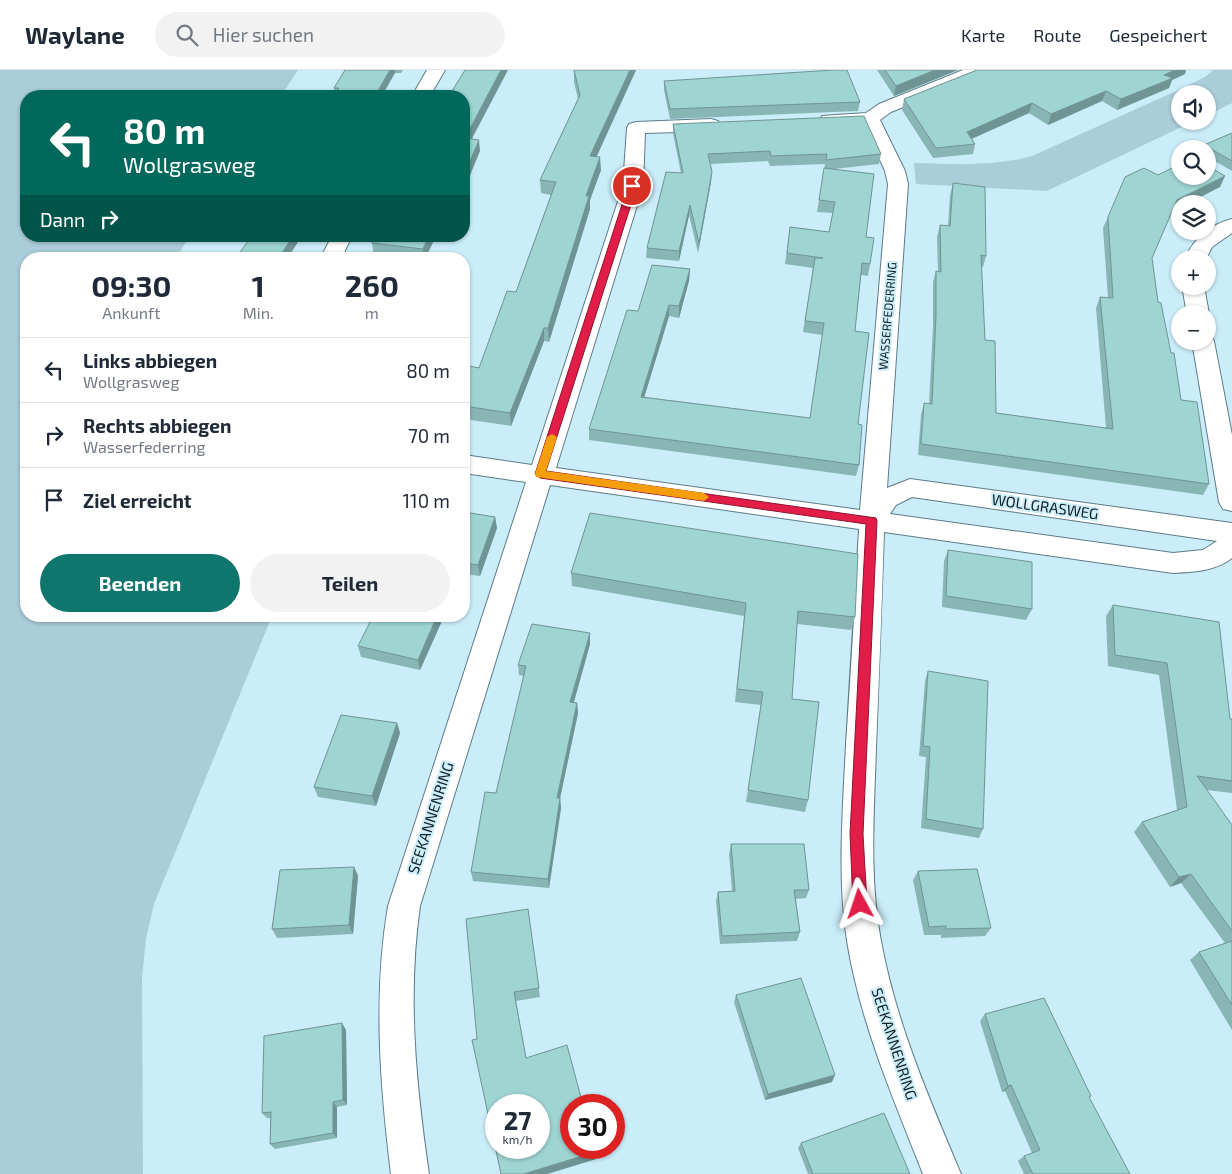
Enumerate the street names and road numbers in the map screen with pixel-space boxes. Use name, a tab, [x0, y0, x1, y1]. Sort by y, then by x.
street label: WASSERFEDERRING	[875, 261, 899, 370]
street label: WOLLGRASWEG	[991, 490, 1100, 522]
street label: SEEKANNENRING	[403, 759, 457, 876]
street label: SEEKANNENRING	[868, 985, 922, 1102]

